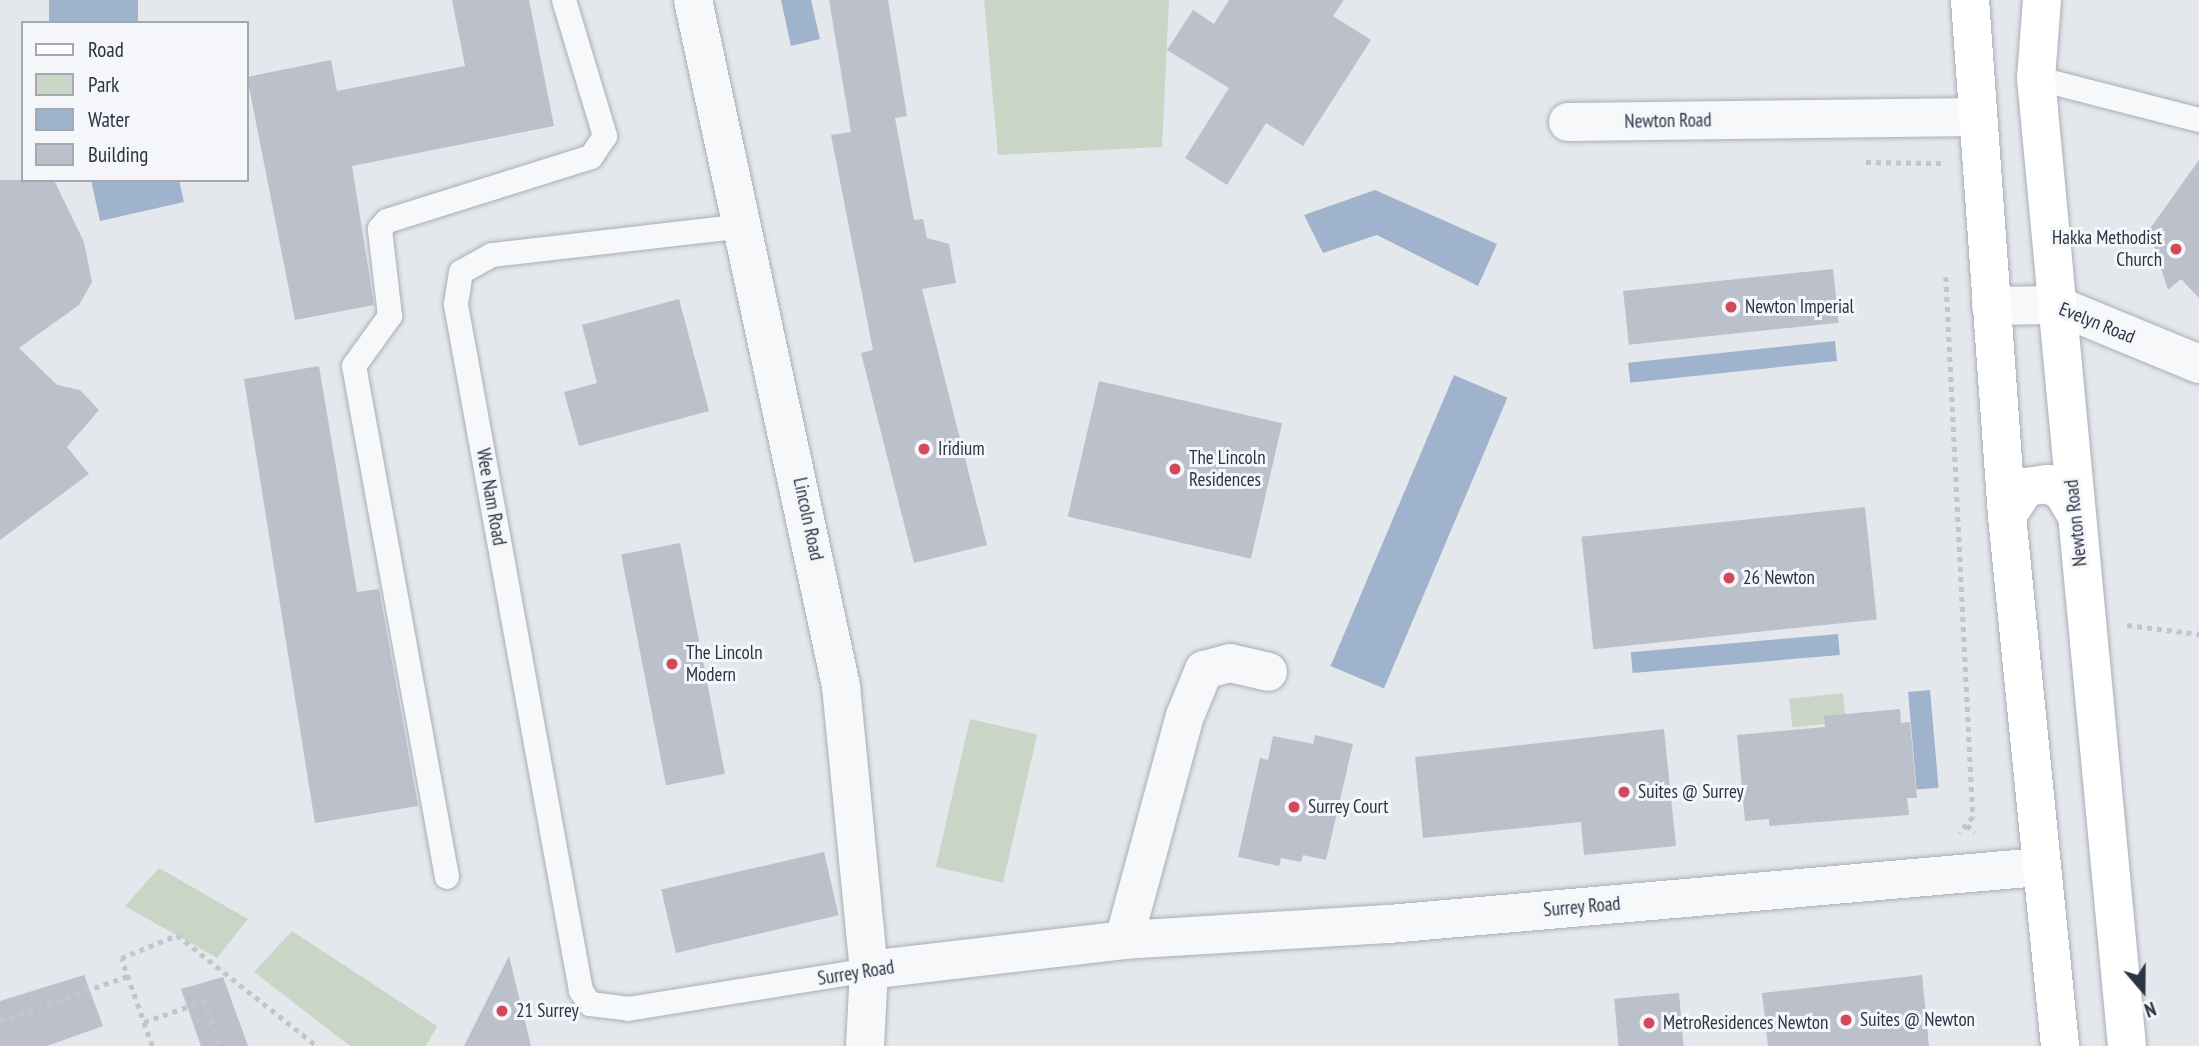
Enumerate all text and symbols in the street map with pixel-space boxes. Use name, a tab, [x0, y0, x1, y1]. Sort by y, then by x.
legend	[21, 21, 248, 182]
text: Road	[88, 36, 124, 63]
text: Park	[88, 71, 119, 98]
text: Water	[88, 106, 130, 133]
street label: Newton Road	[1624, 109, 1712, 133]
text: Building	[88, 141, 148, 168]
place label: Hakka Methodist Church	[2052, 227, 2162, 271]
marker: Hakka Methodist Church	[2168, 241, 2184, 257]
place label: Newton Imperial	[1745, 296, 1854, 318]
street label: Evelyn Road	[2056, 297, 2138, 349]
marker: Newton Imperial	[1723, 299, 1739, 315]
place label: Iridium	[938, 438, 985, 460]
marker: Iridium	[916, 441, 932, 457]
street label: Wee Nam Road	[471, 447, 511, 547]
place label: The Lincoln Residences	[1189, 447, 1265, 491]
marker: The Lincoln Residences	[1167, 461, 1183, 477]
street label: Lincoln Road	[788, 475, 828, 563]
street label: Newton Road	[2060, 478, 2092, 568]
place label: 26 Newton	[1743, 567, 1815, 589]
marker: 26 Newton	[1721, 570, 1737, 586]
place label: The Lincoln Modern	[686, 642, 762, 686]
marker: The Lincoln Modern	[664, 656, 680, 672]
place label: Suites @ Surrey	[1638, 781, 1744, 803]
marker: Suites @ Surrey	[1616, 784, 1632, 800]
place label: Surrey Court	[1308, 796, 1389, 818]
marker: Surrey Court	[1286, 799, 1302, 815]
street label: Surrey Road	[1542, 892, 1622, 922]
north arrow	[2108, 955, 2178, 1025]
street label: Surrey Road	[816, 956, 896, 990]
text: N	[2141, 997, 2159, 1023]
place label: 21 Surrey	[516, 1000, 579, 1022]
marker: 21 Surrey	[494, 1003, 510, 1019]
place label: Suites @ Newton	[1860, 1009, 1975, 1031]
place label: MetroResidences Newton	[1663, 1012, 1828, 1034]
marker: Suites @ Newton	[1838, 1012, 1854, 1028]
marker: MetroResidences Newton	[1641, 1015, 1657, 1031]

